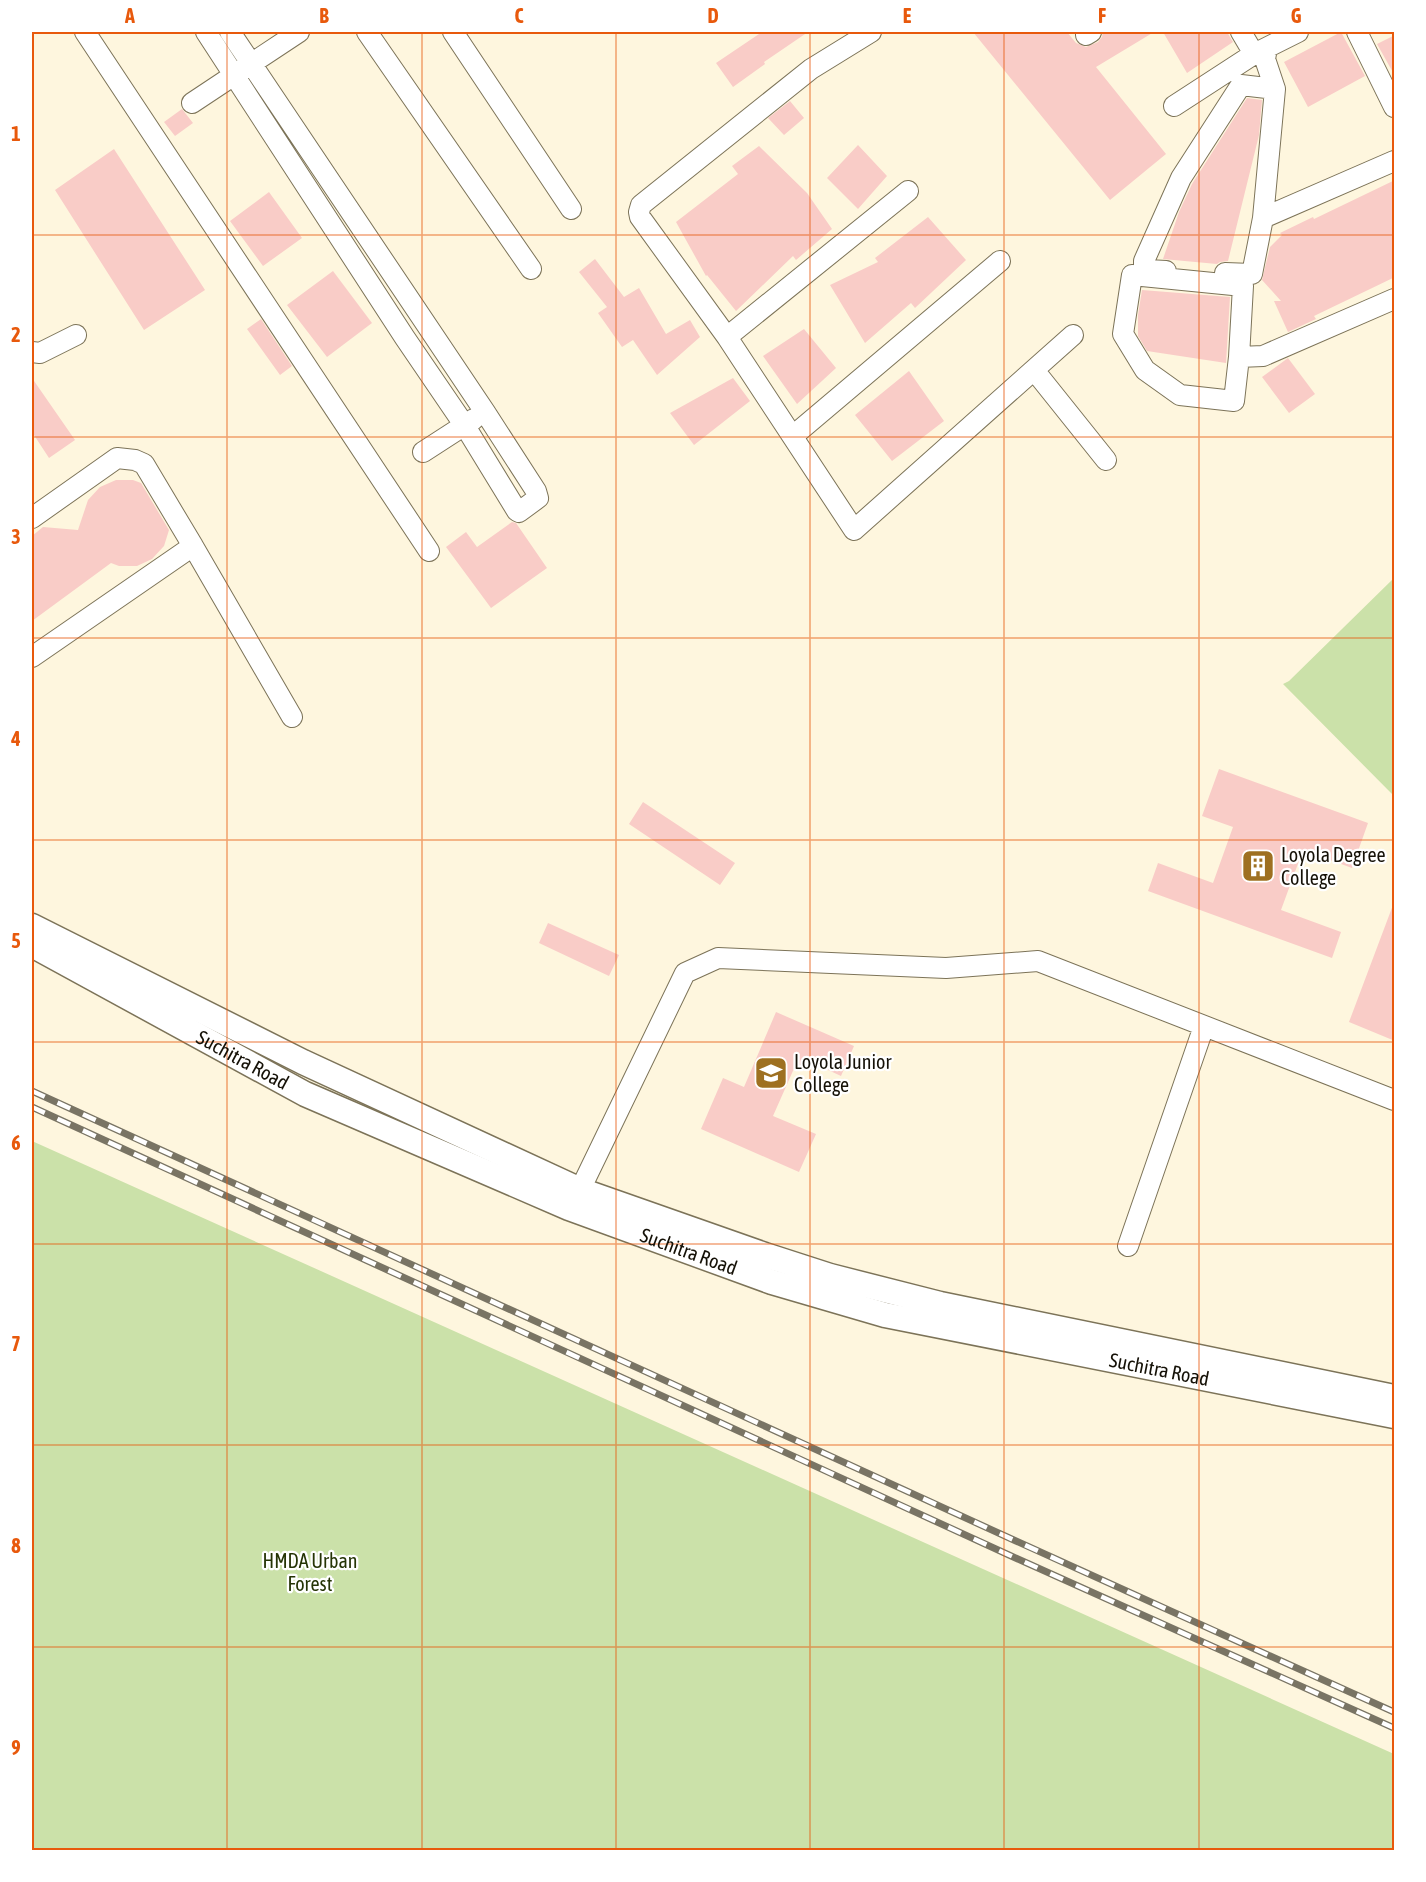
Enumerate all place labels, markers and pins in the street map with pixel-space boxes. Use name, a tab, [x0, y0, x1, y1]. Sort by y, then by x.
place label: Loyola Degree College	[1281, 843, 1386, 889]
building icon: Loyola Degree College	[1240, 848, 1276, 884]
place label: Loyola Junior College	[794, 1050, 892, 1096]
school or university icon: Loyola Junior College	[753, 1055, 789, 1091]

